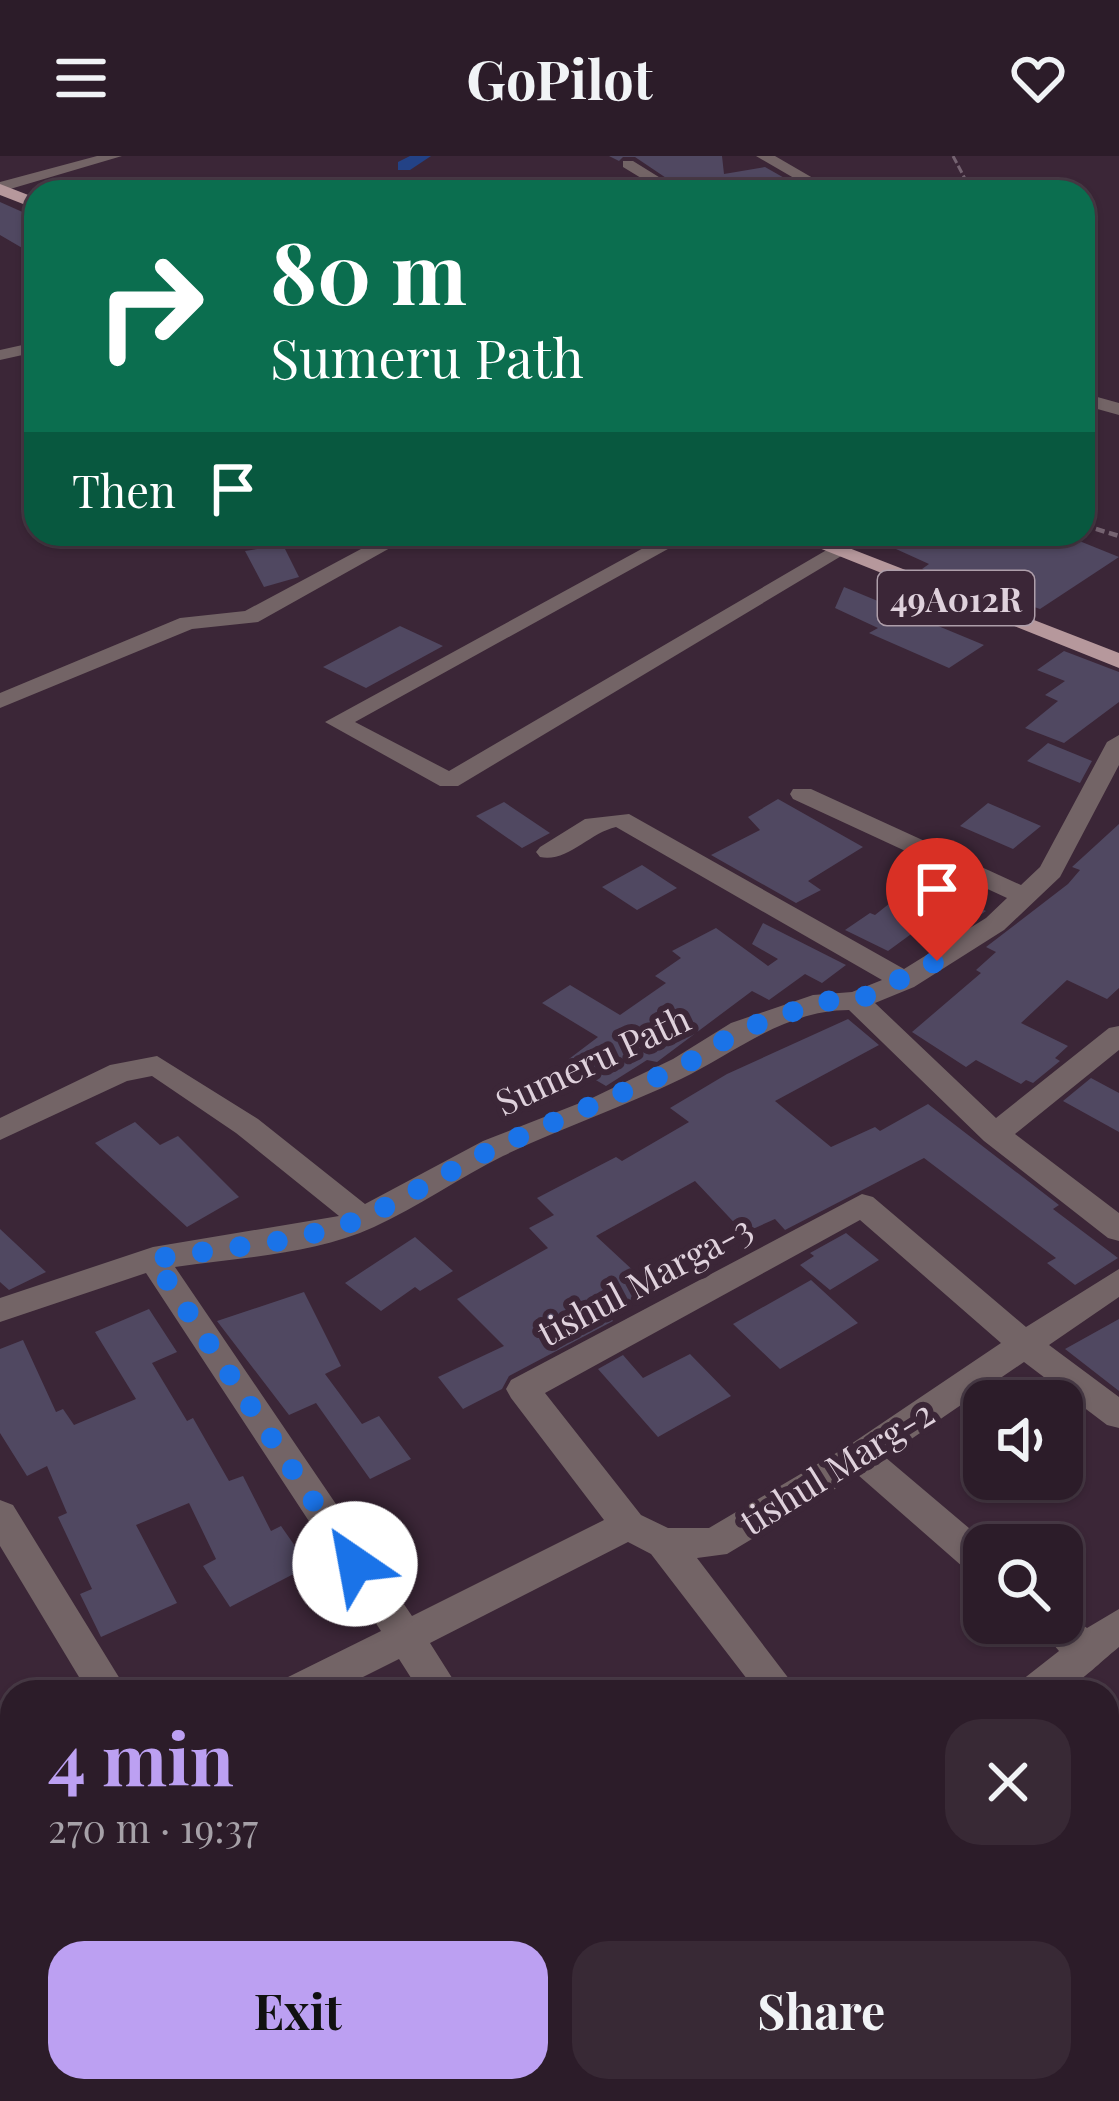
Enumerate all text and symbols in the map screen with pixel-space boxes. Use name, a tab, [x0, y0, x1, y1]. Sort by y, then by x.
text: GoPilot	[466, 42, 653, 114]
icon: menu	[48, 45, 114, 111]
icon: heart	[1005, 45, 1071, 111]
text: 80 m	[270, 214, 467, 326]
icon: right	[72, 228, 228, 384]
text: Sumeru Path	[270, 321, 584, 393]
icon: arrive	[200, 456, 266, 522]
text: Then	[72, 459, 176, 519]
road number: 49A012R	[878, 571, 1034, 625]
pin	[886, 838, 988, 961]
icon: arrive	[904, 856, 970, 922]
street label: Sumeru Path	[487, 993, 697, 1125]
street label: tishul Marga-3	[528, 1202, 760, 1356]
map controls	[963, 1380, 1083, 1644]
button: sound	[963, 1380, 1083, 1500]
street label: tishul Marg-2	[730, 1387, 942, 1545]
position arrow	[292, 1501, 418, 1627]
button: search	[963, 1524, 1083, 1644]
text: 4 min	[48, 1708, 234, 1804]
button: close	[945, 1719, 1071, 1845]
text: 270 m · 19:37	[48, 1801, 258, 1853]
button: Exit	[48, 1941, 548, 2079]
button: Share	[572, 1941, 1071, 2079]

